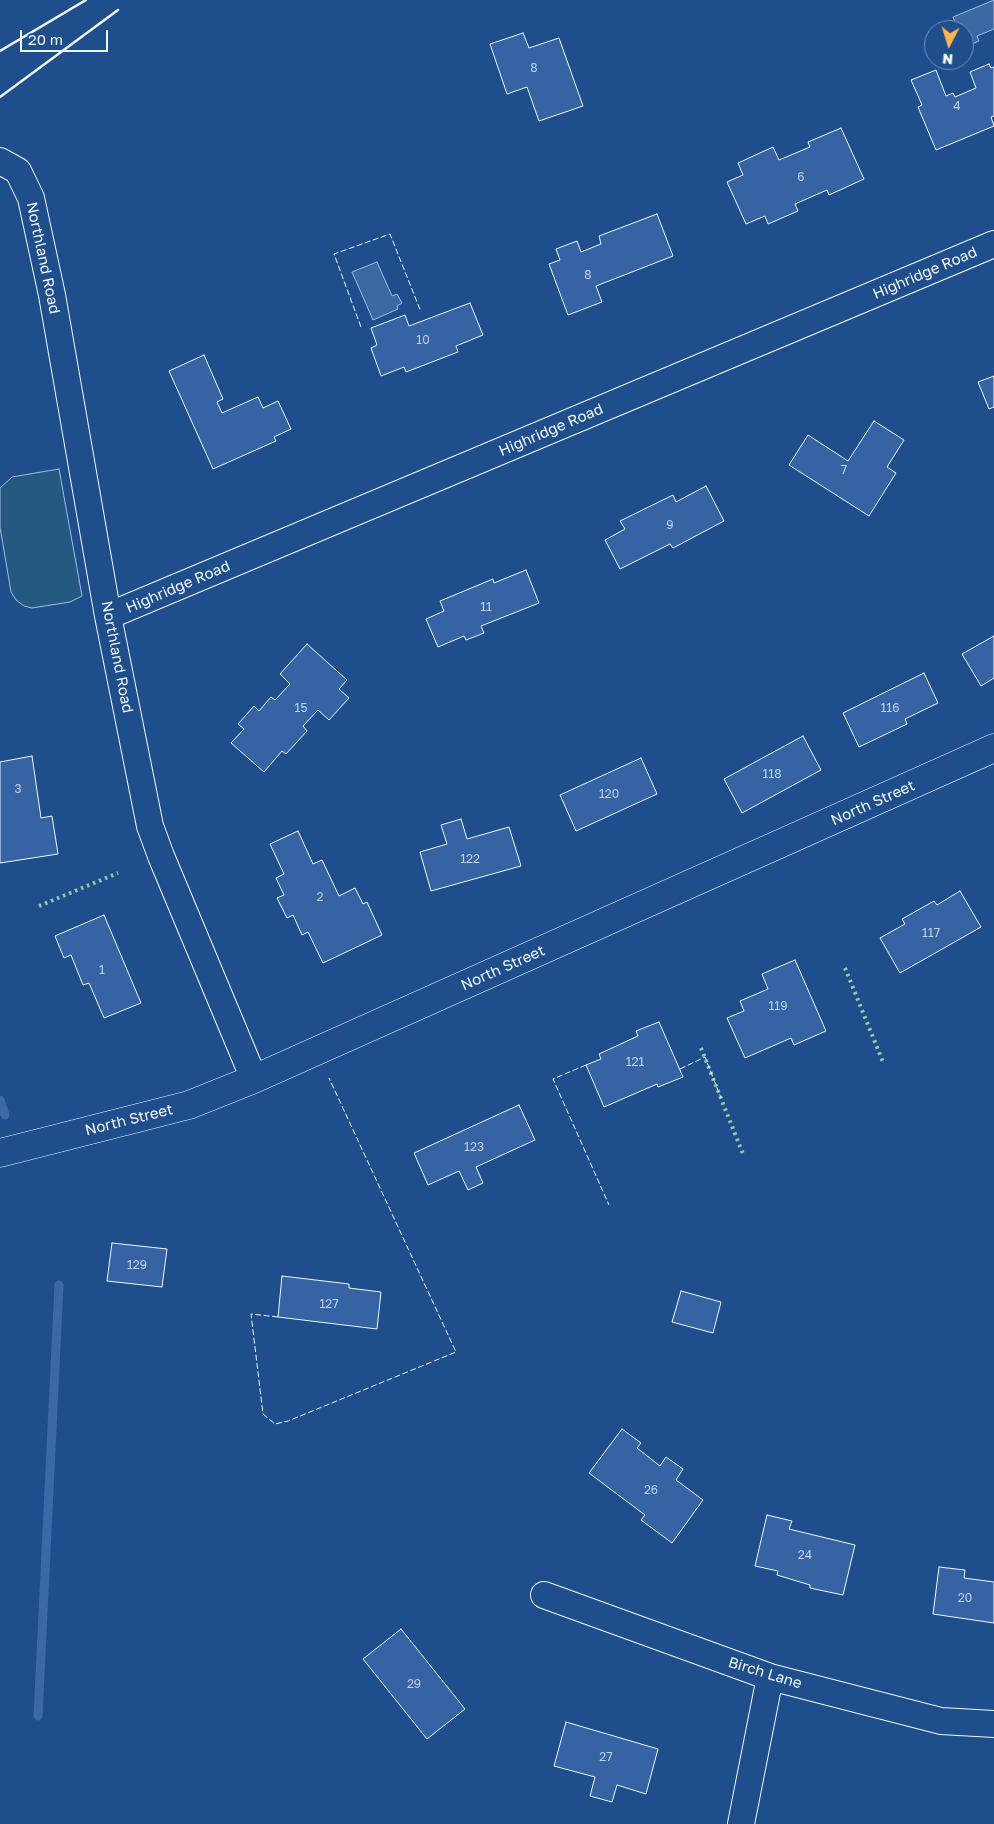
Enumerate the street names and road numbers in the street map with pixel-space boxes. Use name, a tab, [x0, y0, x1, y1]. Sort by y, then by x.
street label: Northland Road	[22, 200, 64, 316]
street label: Highridge Road	[870, 243, 980, 303]
street label: Highridge Road	[496, 400, 606, 460]
street label: Highridge Road	[123, 557, 233, 617]
street label: Northland Road	[97, 599, 137, 715]
street label: North Street	[828, 776, 918, 830]
street label: North Street	[458, 941, 548, 995]
street label: North Street	[83, 1100, 175, 1140]
street label: Birch Lane	[726, 1653, 804, 1693]

